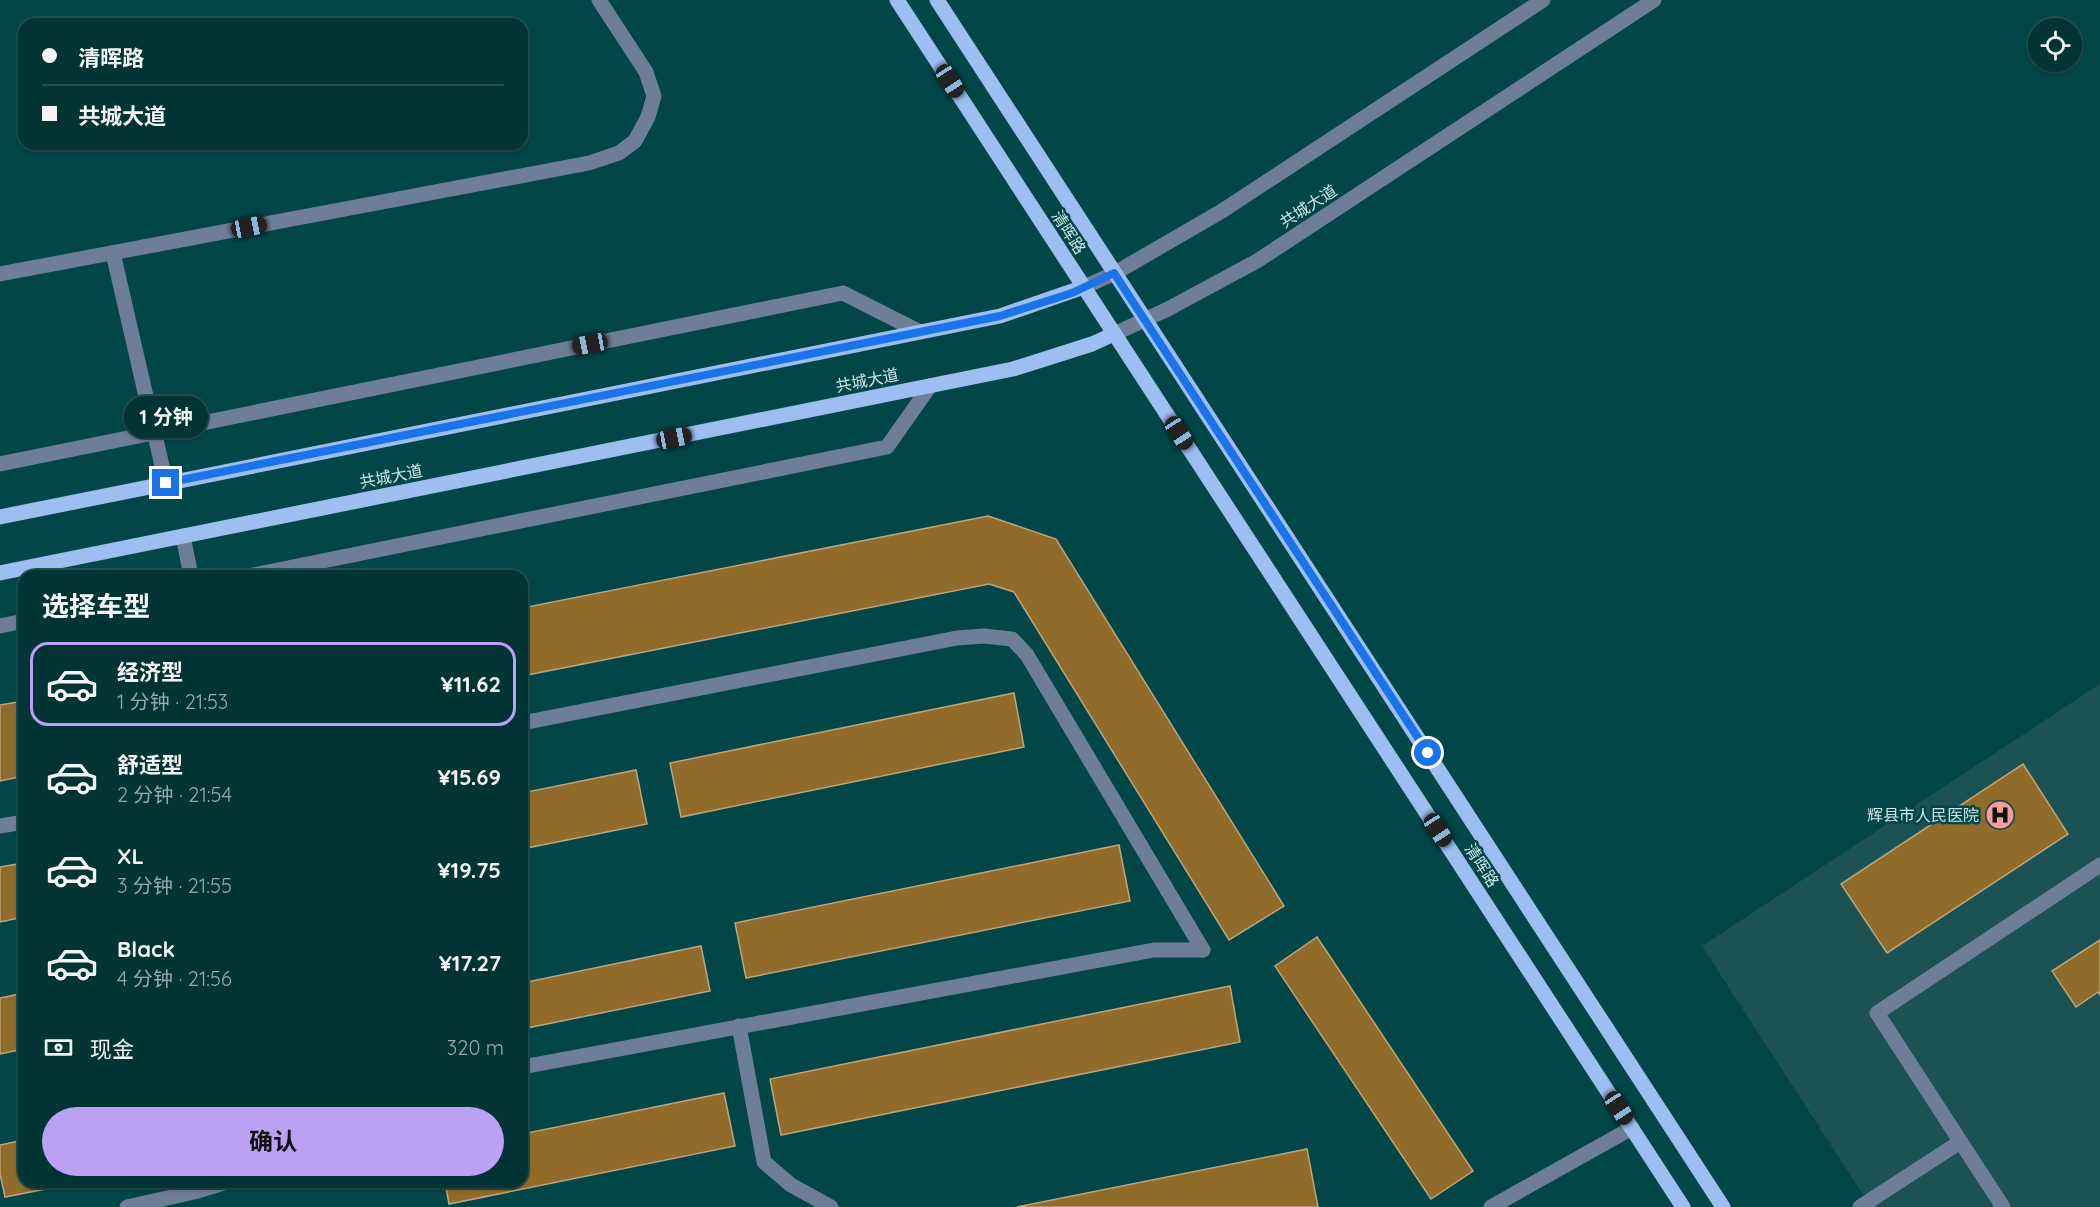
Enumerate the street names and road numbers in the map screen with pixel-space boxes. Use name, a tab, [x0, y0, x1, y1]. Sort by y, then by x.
street label: 共城大道	[1276, 180, 1340, 232]
street label: 清晖路	[1048, 206, 1090, 258]
street label: 共城大道	[834, 364, 900, 396]
street label: 共城大道	[358, 460, 424, 492]
street label: 清晖路	[1461, 839, 1503, 891]

